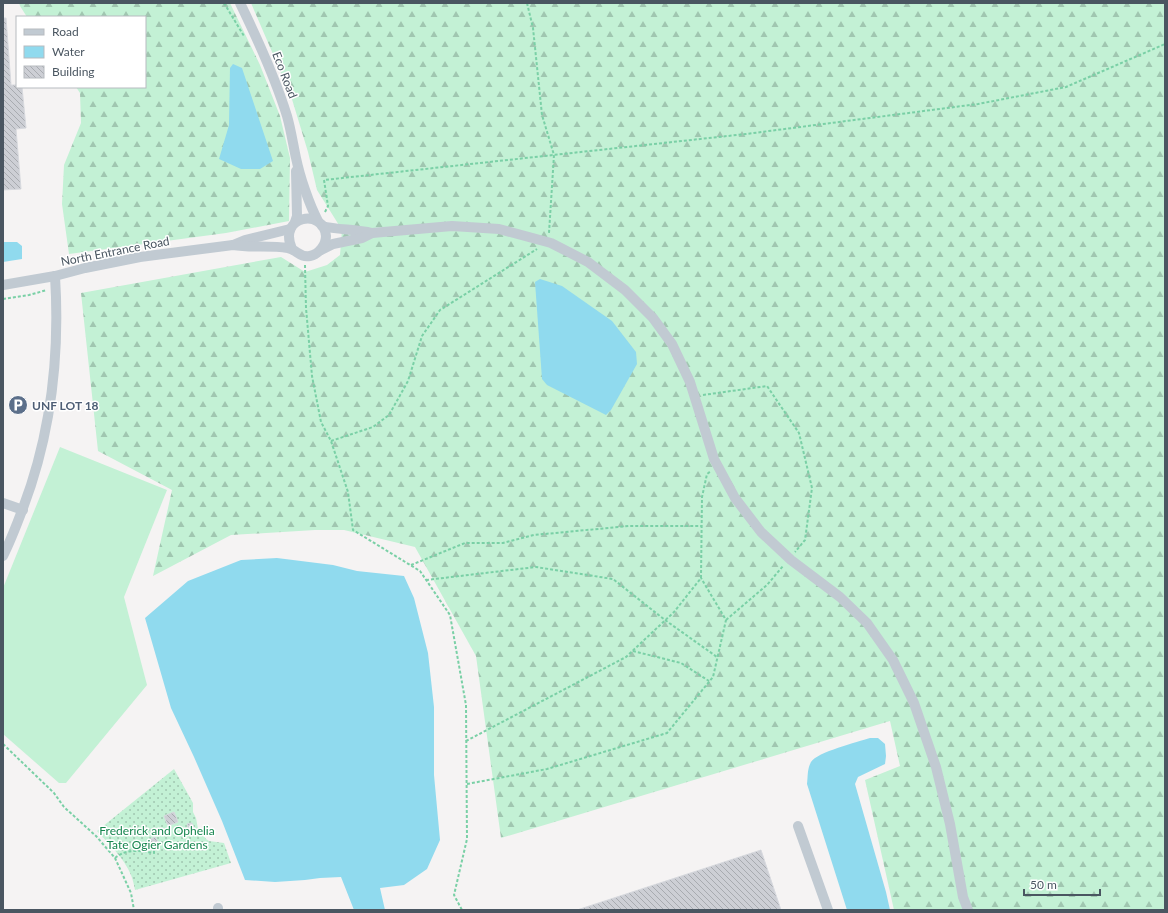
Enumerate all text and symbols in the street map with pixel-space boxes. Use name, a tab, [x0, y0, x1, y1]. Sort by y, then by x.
legend	[16, 16, 146, 88]
text: Road	[52, 24, 79, 39]
text: Water	[52, 44, 85, 59]
street label: Eco Road	[269, 50, 301, 100]
text: Building	[52, 64, 95, 79]
street label: North Entrance Road	[59, 233, 171, 269]
parking icon: UNF LOT 18	[7, 394, 29, 416]
place label: UNF LOT 18	[32, 398, 99, 413]
park label: Frederick and Ophelia Tate Ogier Gardens	[99, 823, 215, 852]
scale bar	[1024, 871, 1100, 897]
text: 50 m	[1030, 877, 1057, 892]

